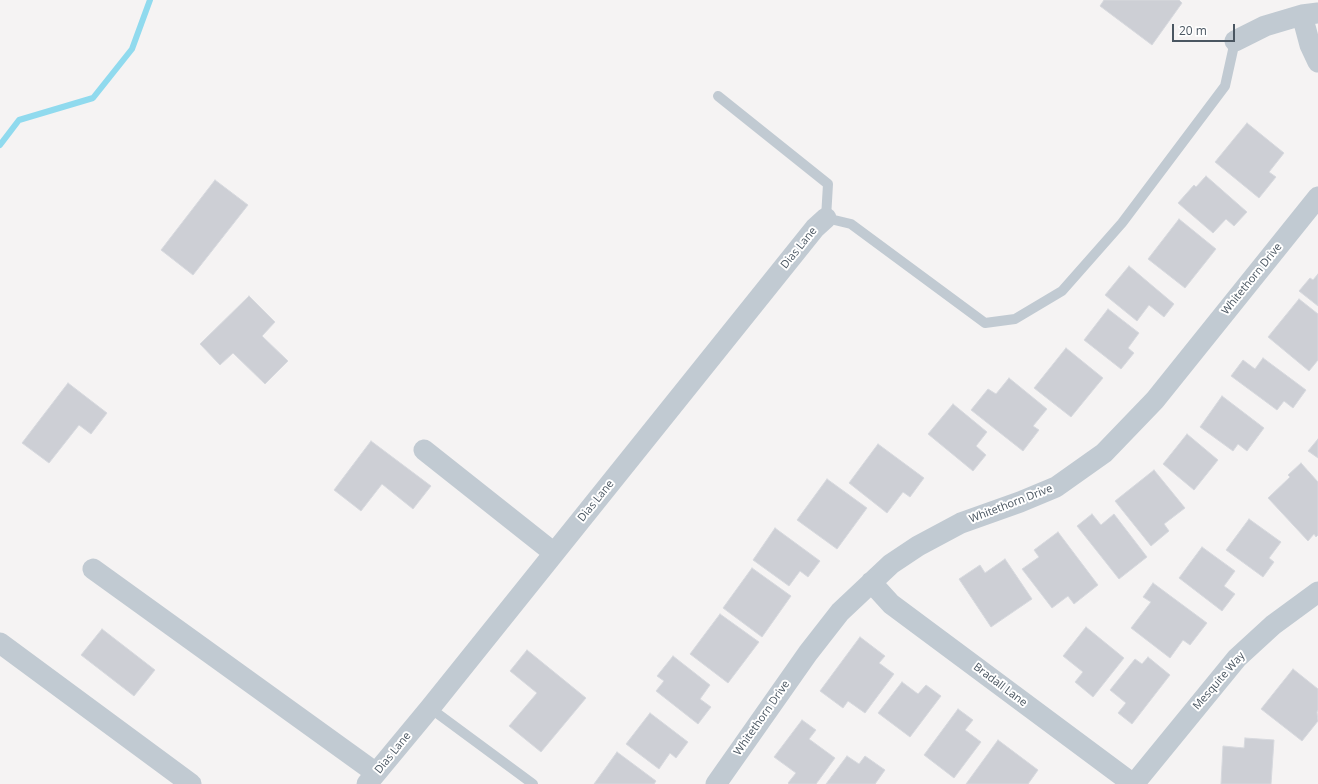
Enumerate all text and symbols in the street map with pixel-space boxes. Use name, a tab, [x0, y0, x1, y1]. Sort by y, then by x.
scale bar	[1174, 16, 1237, 42]
text: 20 m	[1179, 22, 1207, 39]
street label: Dias Lane	[778, 225, 820, 271]
street label: Whitethorn Drive	[1219, 241, 1285, 317]
street label: Dias Lane	[575, 478, 617, 524]
street label: Whitethorn Drive	[968, 482, 1054, 526]
street label: Mesquite Way	[1190, 649, 1248, 713]
street label: Bradall Lane	[971, 661, 1029, 709]
street label: Whitethorn Drive	[731, 678, 793, 758]
street label: Dias Lane	[372, 730, 414, 776]

